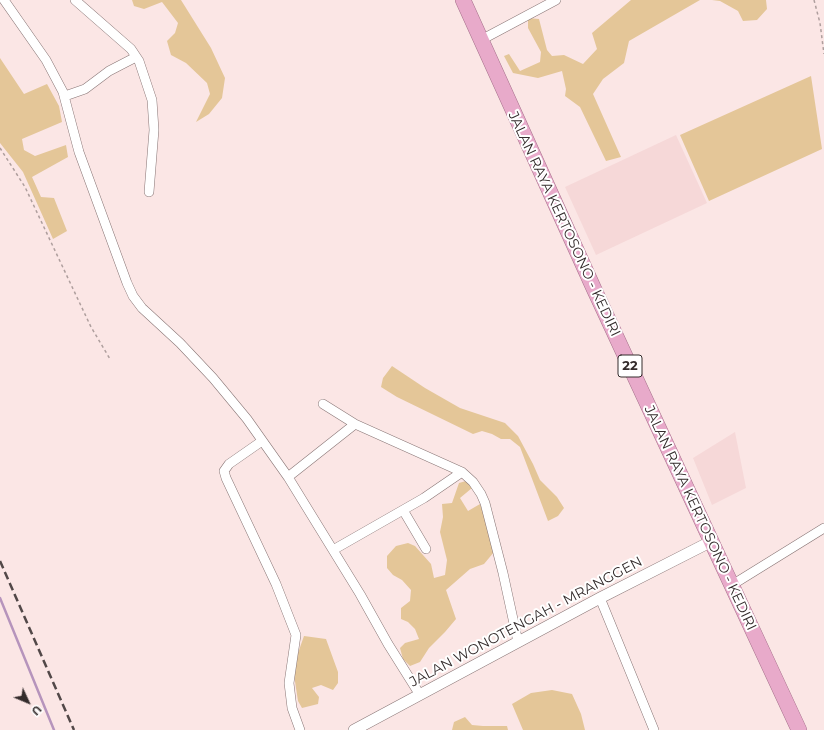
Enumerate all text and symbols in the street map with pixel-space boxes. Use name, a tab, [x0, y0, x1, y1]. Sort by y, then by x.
street label: JALAN RAYA KERTOSONO - KEDIRI	[504, 109, 624, 339]
road number: 22	[618, 355, 642, 377]
street label: JALAN RAYA KERTOSONO - KEDIRI	[640, 403, 760, 633]
street label: JALAN WONOTENGAH - MRANGGEN	[407, 553, 645, 691]
north arrow	[8, 682, 48, 722]
text: U	[29, 702, 45, 718]

